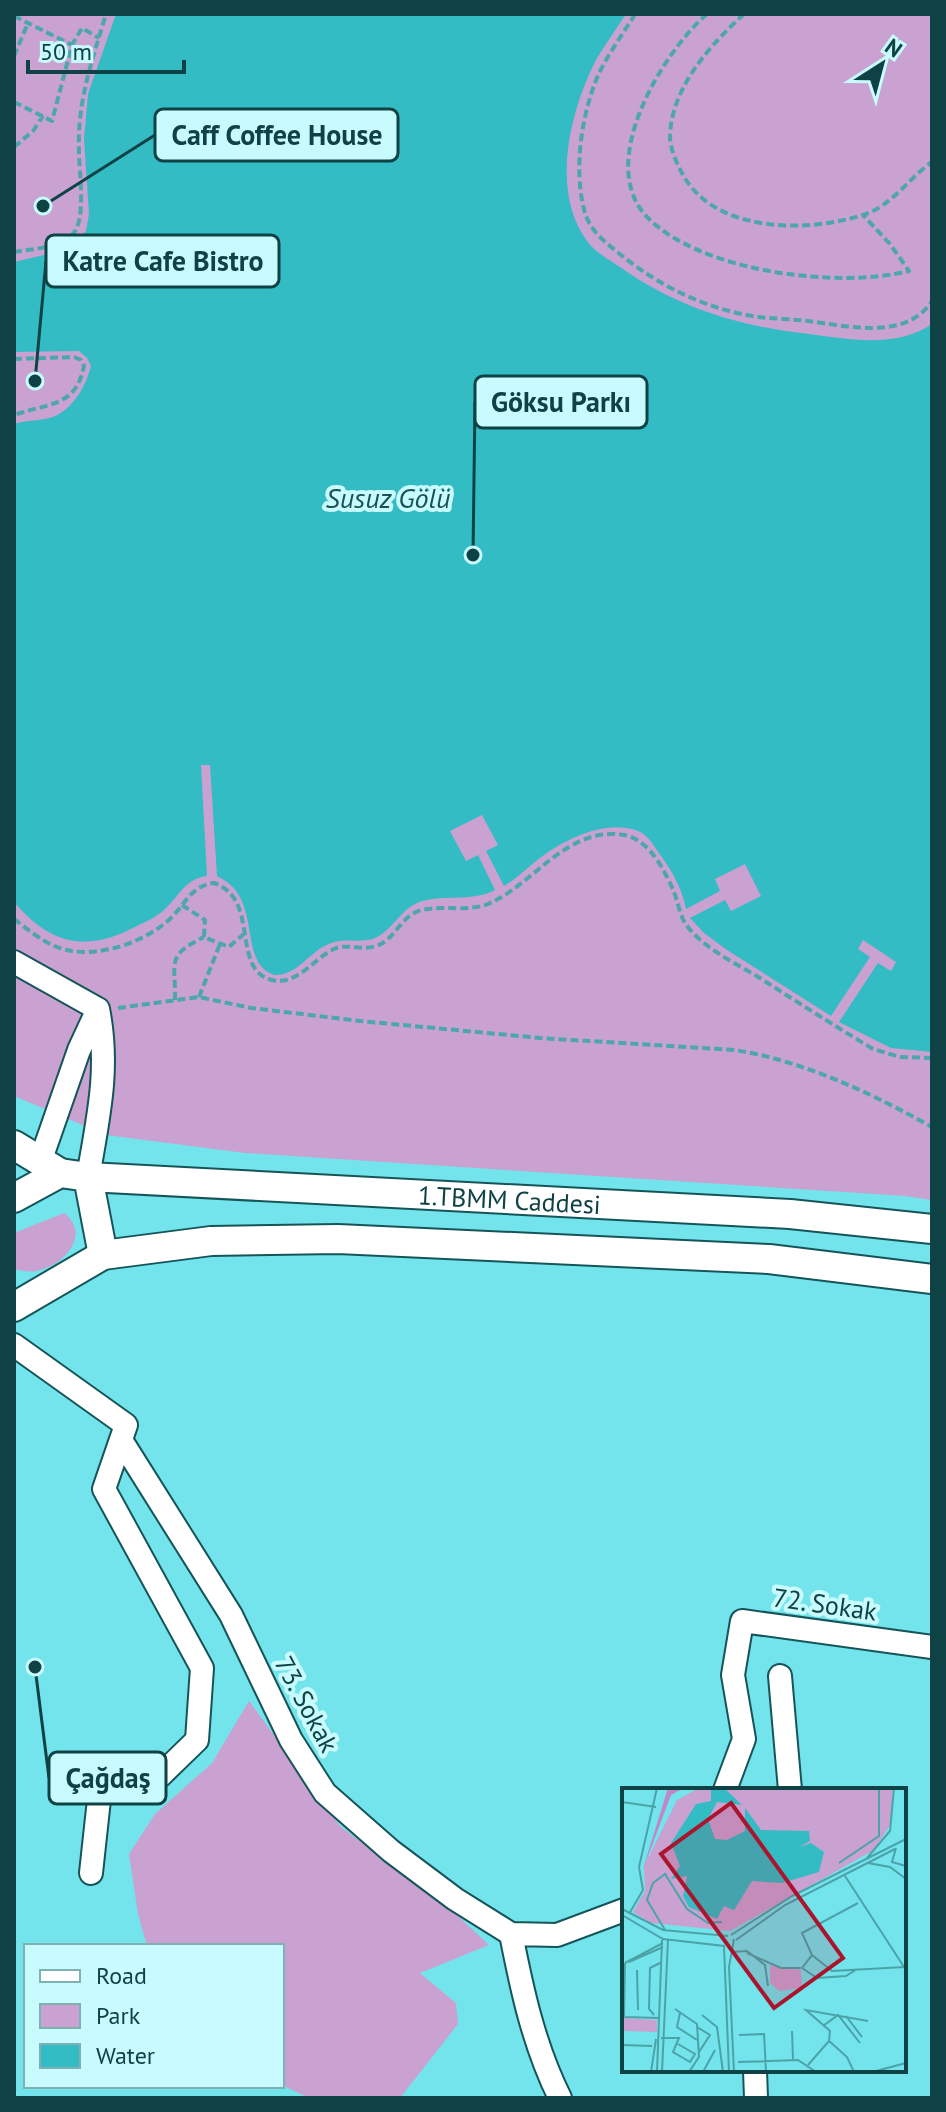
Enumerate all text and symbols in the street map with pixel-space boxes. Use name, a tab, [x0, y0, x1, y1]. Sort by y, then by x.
scale bar	[28, 24, 184, 74]
north arrow	[842, 24, 922, 104]
text: N	[880, 32, 908, 63]
text: 50 m	[40, 36, 92, 67]
callout: Caff Coffee House	[155, 109, 398, 161]
text: Caff Coffee House	[172, 116, 382, 153]
callout: Katre Cafe Bistro	[46, 235, 279, 287]
text: Katre Cafe Bistro	[62, 242, 264, 279]
callout: Göksu Parkı	[475, 376, 647, 428]
text: Göksu Parkı	[491, 383, 631, 420]
water label: Susuz Gölü	[326, 479, 450, 516]
street label: 1.TBMM Caddesi	[417, 1178, 602, 1221]
street label: 72. Sokak	[771, 1580, 880, 1628]
street label: 73. Sokak	[268, 1650, 346, 1758]
callout: Çağdaş	[49, 1752, 166, 1804]
text: Çağdaş	[65, 1759, 151, 1796]
inset map	[622, 1788, 906, 2072]
legend	[24, 1944, 284, 2088]
text: Road	[96, 1960, 147, 1991]
text: Park	[96, 2000, 141, 2031]
text: Water	[96, 2040, 155, 2071]

